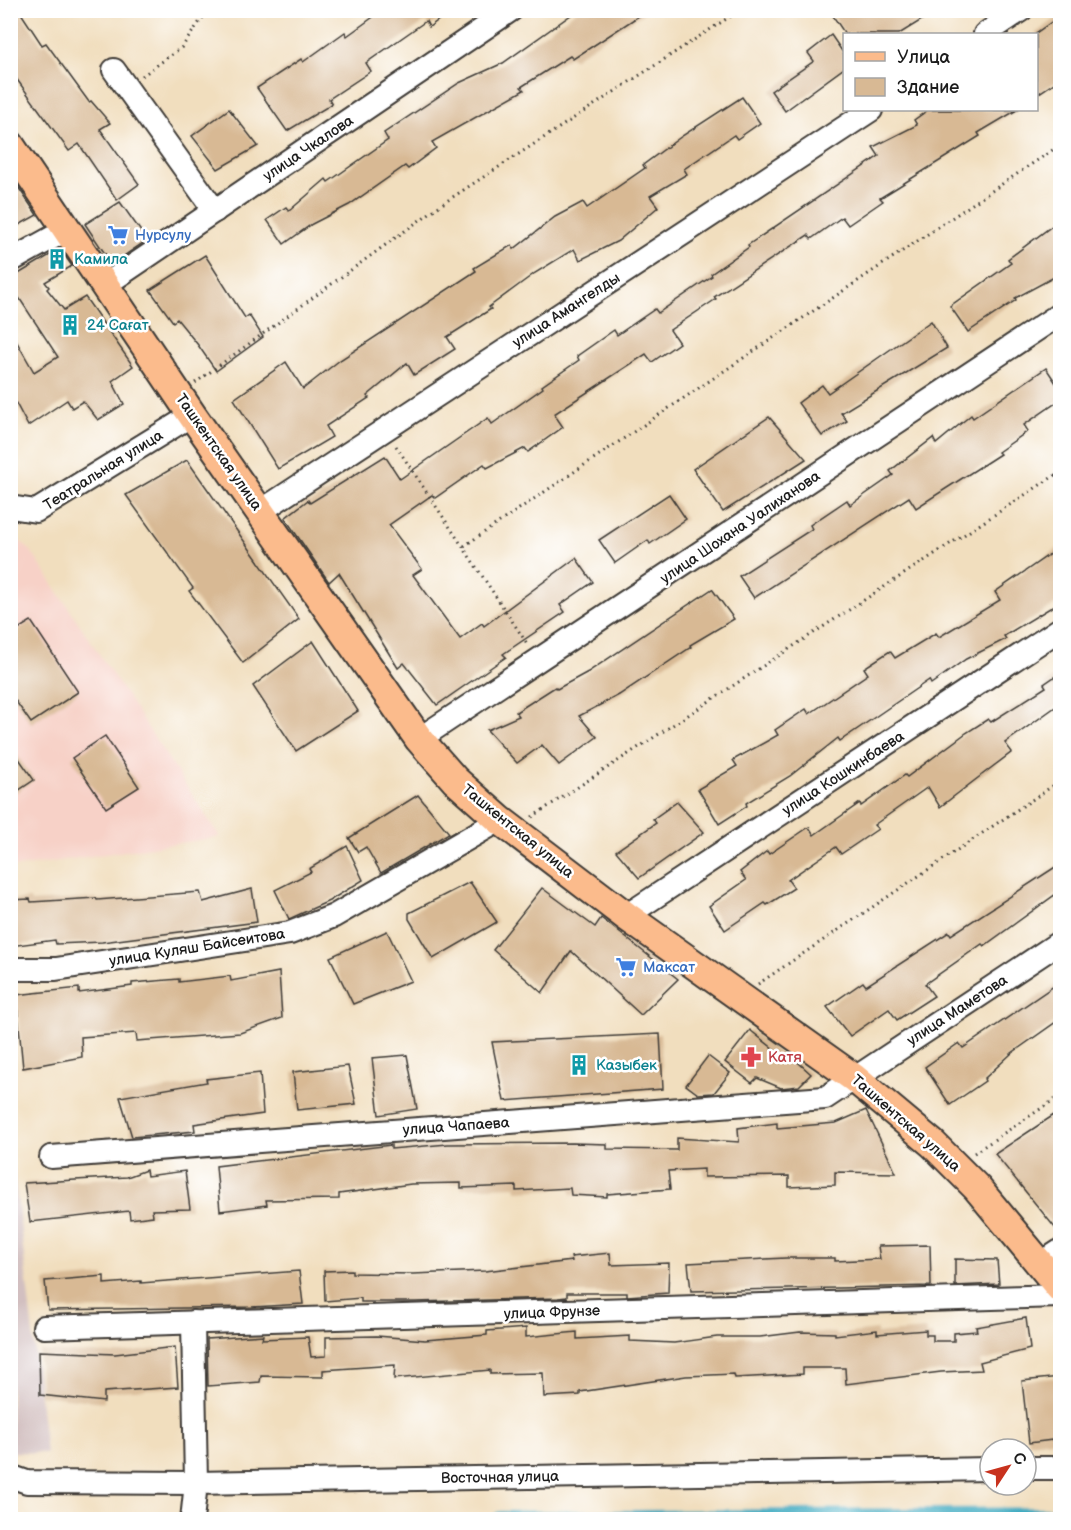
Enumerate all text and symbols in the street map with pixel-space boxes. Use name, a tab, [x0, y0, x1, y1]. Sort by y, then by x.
legend	[843, 33, 1038, 111]
text: Улица	[897, 47, 951, 68]
text: Здание	[897, 77, 959, 98]
street label: улица Чкалова	[259, 111, 357, 186]
supermarket icon: Нурсулу	[106, 223, 130, 247]
place label: Нурсулу	[135, 226, 191, 245]
building icon: Камила	[45, 247, 69, 271]
place label: Камила	[74, 250, 128, 269]
street label: улица Амангелды	[509, 269, 624, 352]
building icon: 24 Сағат	[58, 313, 82, 337]
place label: 24 Сағат	[87, 316, 149, 335]
street label: Ташкентская улица	[171, 390, 266, 515]
street label: Театральная улица	[40, 426, 167, 515]
street label: улица Шохана Уалиханова	[657, 467, 824, 588]
street label: улица Кошкинбаева	[779, 727, 908, 820]
street label: Ташкентская улица	[458, 780, 578, 882]
street label: улица Куляш Байсеитова	[108, 924, 286, 971]
supermarket icon: Максат	[614, 955, 638, 979]
place label: Максат	[643, 958, 695, 977]
street label: улица Маметова	[903, 971, 1011, 1050]
pharmacy icon: Катя	[739, 1045, 763, 1069]
place label: Катя	[768, 1048, 802, 1067]
building icon: Казыбек	[567, 1053, 591, 1077]
place label: Казыбек	[596, 1056, 657, 1075]
street label: Ташкентская улица	[847, 1071, 964, 1176]
street label: улица Чапаева	[402, 1113, 510, 1140]
street label: улица Фрунзе	[503, 1301, 601, 1324]
north arrow	[978, 1437, 1038, 1497]
text: С	[1008, 1449, 1030, 1469]
street label: Восточная улица	[441, 1467, 559, 1488]

